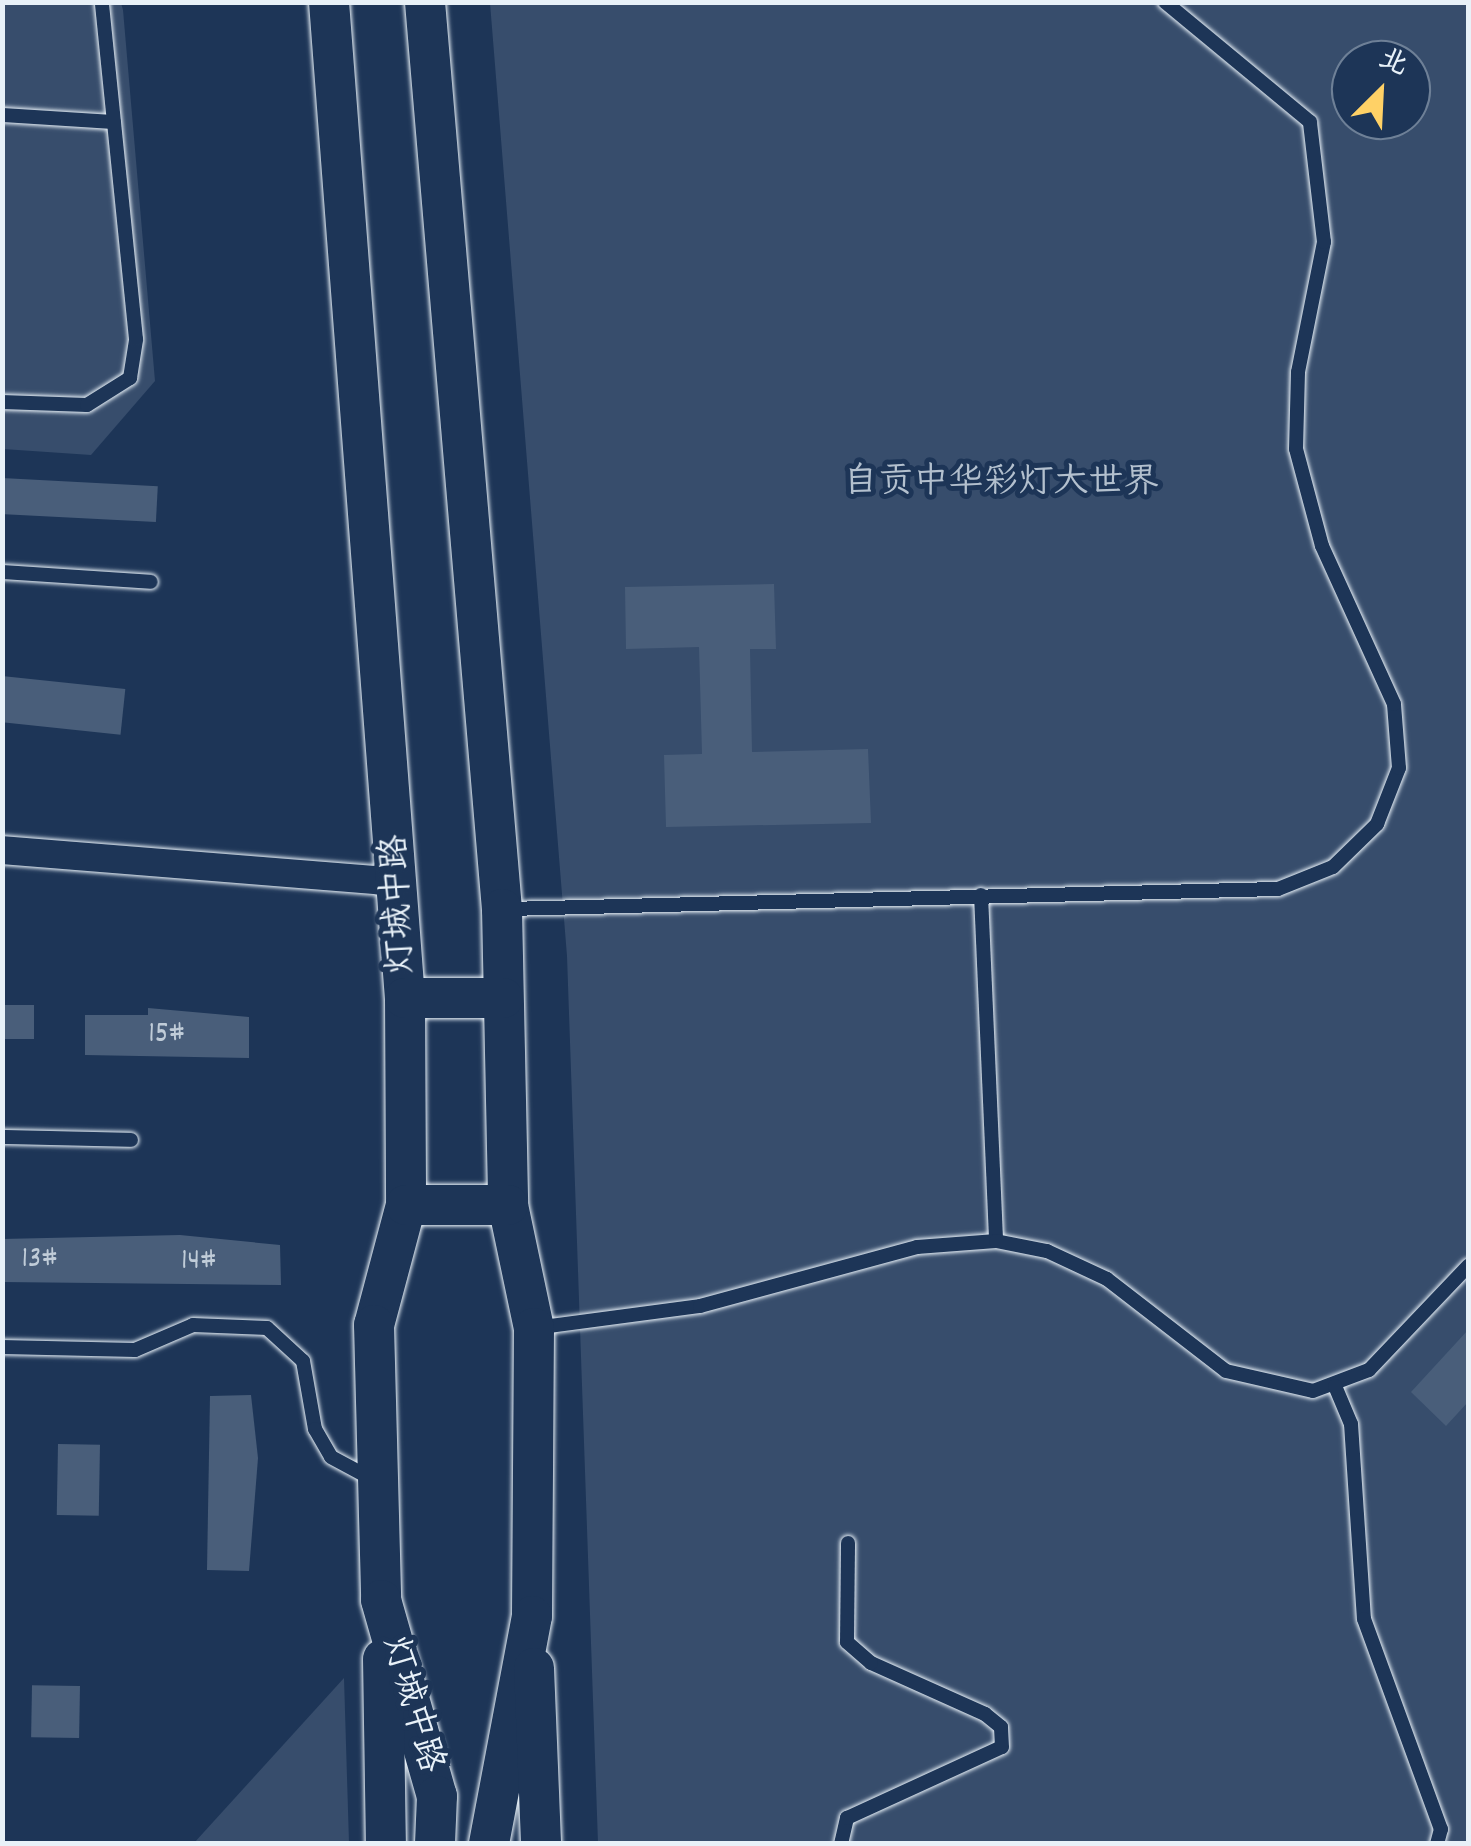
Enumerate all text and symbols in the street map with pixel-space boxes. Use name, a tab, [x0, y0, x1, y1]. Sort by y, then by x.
north arrow	[1331, 40, 1431, 140]
text: 北	[1371, 40, 1413, 88]
park label: 自贡中华彩灯大世界	[844, 463, 1158, 505]
street label: 灯城中路	[375, 833, 425, 975]
house number: 15#	[148, 1018, 186, 1054]
house number: 13#	[21, 1243, 59, 1279]
house number: 14#	[181, 1245, 217, 1281]
street label: 灯城中路	[372, 1632, 450, 1778]

